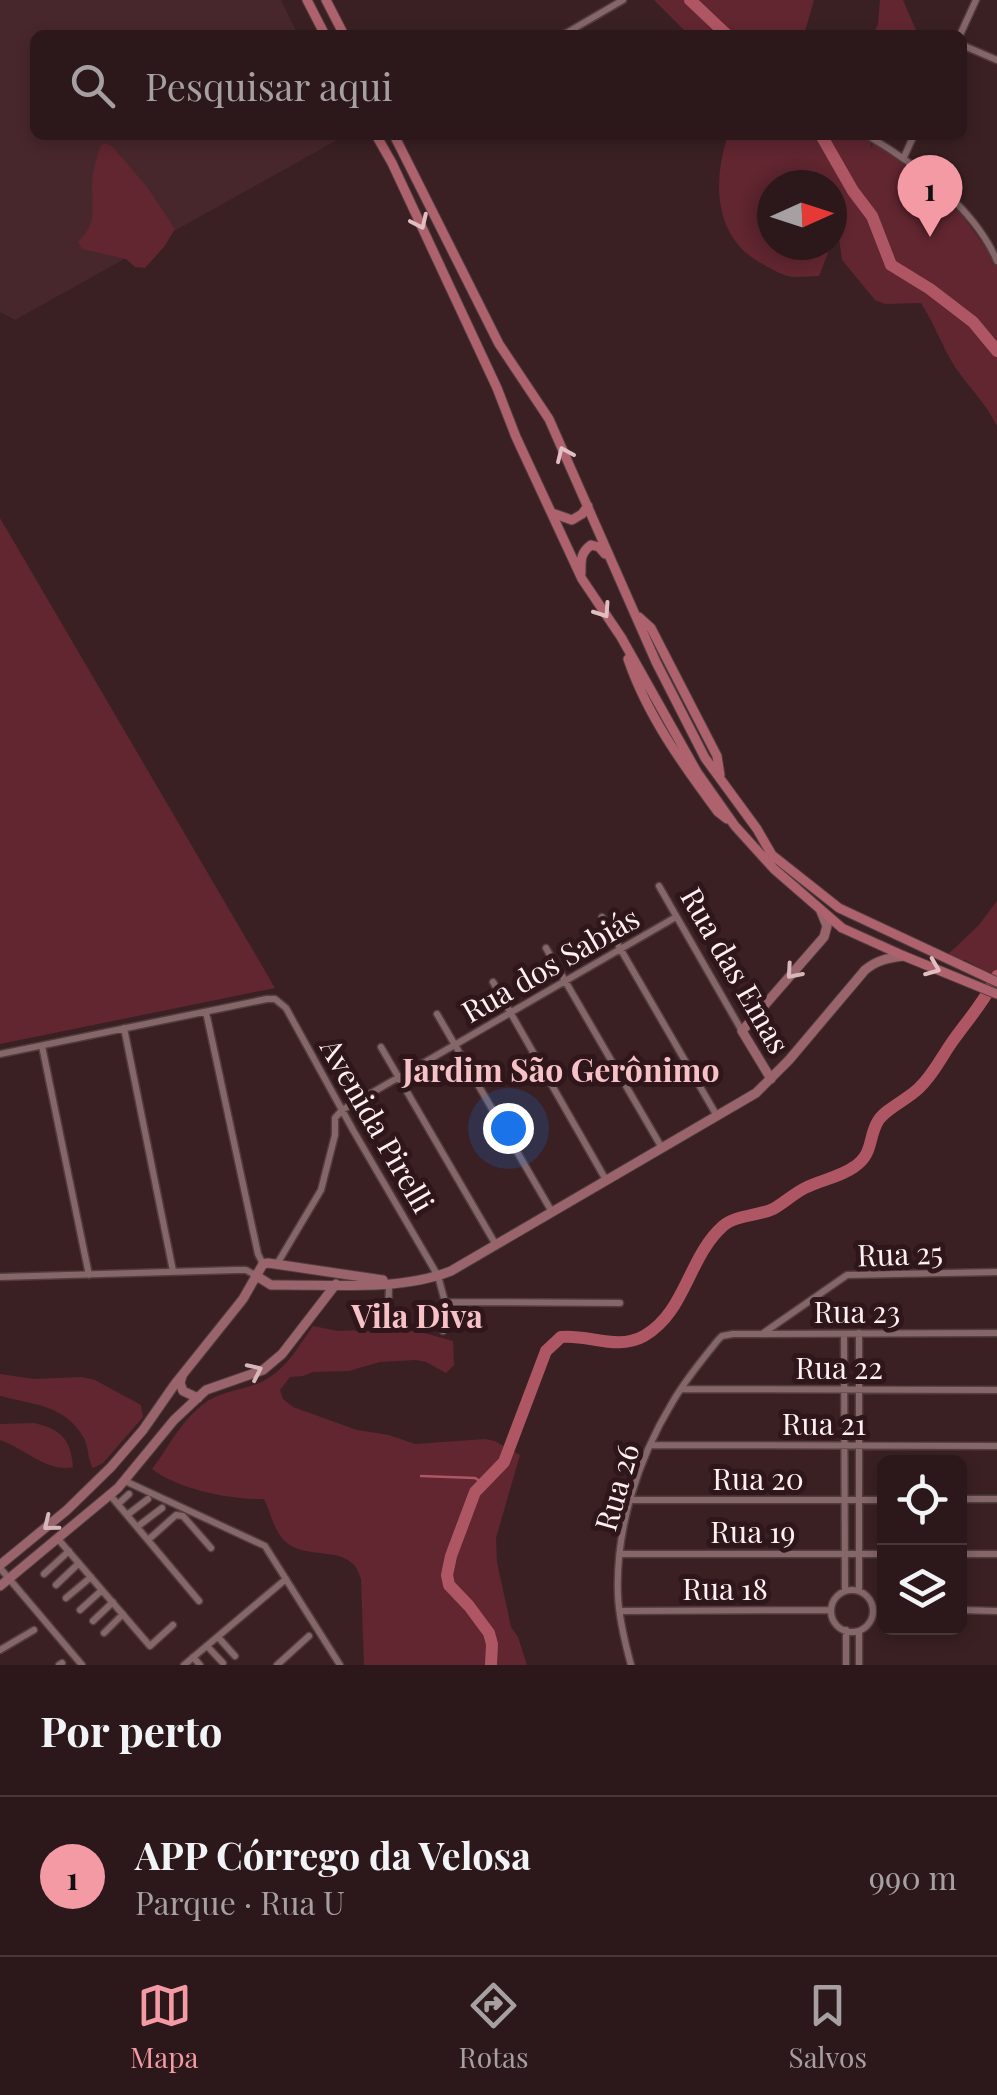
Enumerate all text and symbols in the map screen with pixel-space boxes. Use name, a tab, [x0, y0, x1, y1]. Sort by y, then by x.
search box	[30, 30, 967, 140]
icon: search	[65, 58, 120, 113]
text: Pesquisar aqui	[145, 60, 393, 111]
pin: 1	[898, 154, 962, 237]
north arrow	[757, 170, 847, 260]
one-way arrow	[407, 212, 427, 230]
one-way arrow	[557, 446, 577, 464]
one-way arrow	[591, 599, 609, 618]
street label: Rua das Emas	[672, 880, 800, 1060]
street label: Rua dos Sabiás	[454, 897, 646, 1031]
one-way arrow	[923, 957, 940, 977]
one-way arrow	[786, 961, 804, 979]
street label: Avenida Pirelli	[311, 1030, 444, 1220]
district label: Jardim São Gerônimo	[401, 1047, 720, 1090]
your location	[483, 1103, 534, 1154]
street label: Rua 25	[856, 1232, 944, 1274]
street label: Rua 23	[814, 1291, 900, 1331]
district label: Vila Diva	[350, 1293, 483, 1336]
street label: Rua 22	[795, 1347, 883, 1387]
one-way arrow	[245, 1363, 263, 1383]
street label: Rua 21	[782, 1403, 866, 1443]
street label: Rua 26	[585, 1439, 647, 1535]
map controls	[877, 1455, 967, 1635]
button: locate	[877, 1455, 967, 1545]
street label: Rua 20	[712, 1458, 804, 1498]
street label: Rua 19	[710, 1511, 796, 1551]
one-way arrow	[43, 1512, 61, 1530]
button: layers	[877, 1545, 967, 1635]
street label: Rua 18	[682, 1568, 768, 1608]
text: Por perto	[40, 1702, 223, 1758]
text: APP Córrego da Velosa	[135, 1829, 531, 1880]
text: 1	[66, 1855, 79, 1898]
text: 990 m	[869, 1855, 957, 1898]
text: Parque · Rua U	[135, 1880, 345, 1923]
tab: Mapa	[130, 1978, 198, 2075]
tab: Rotas	[459, 1978, 528, 2075]
tab: Salvos	[789, 1978, 867, 2075]

